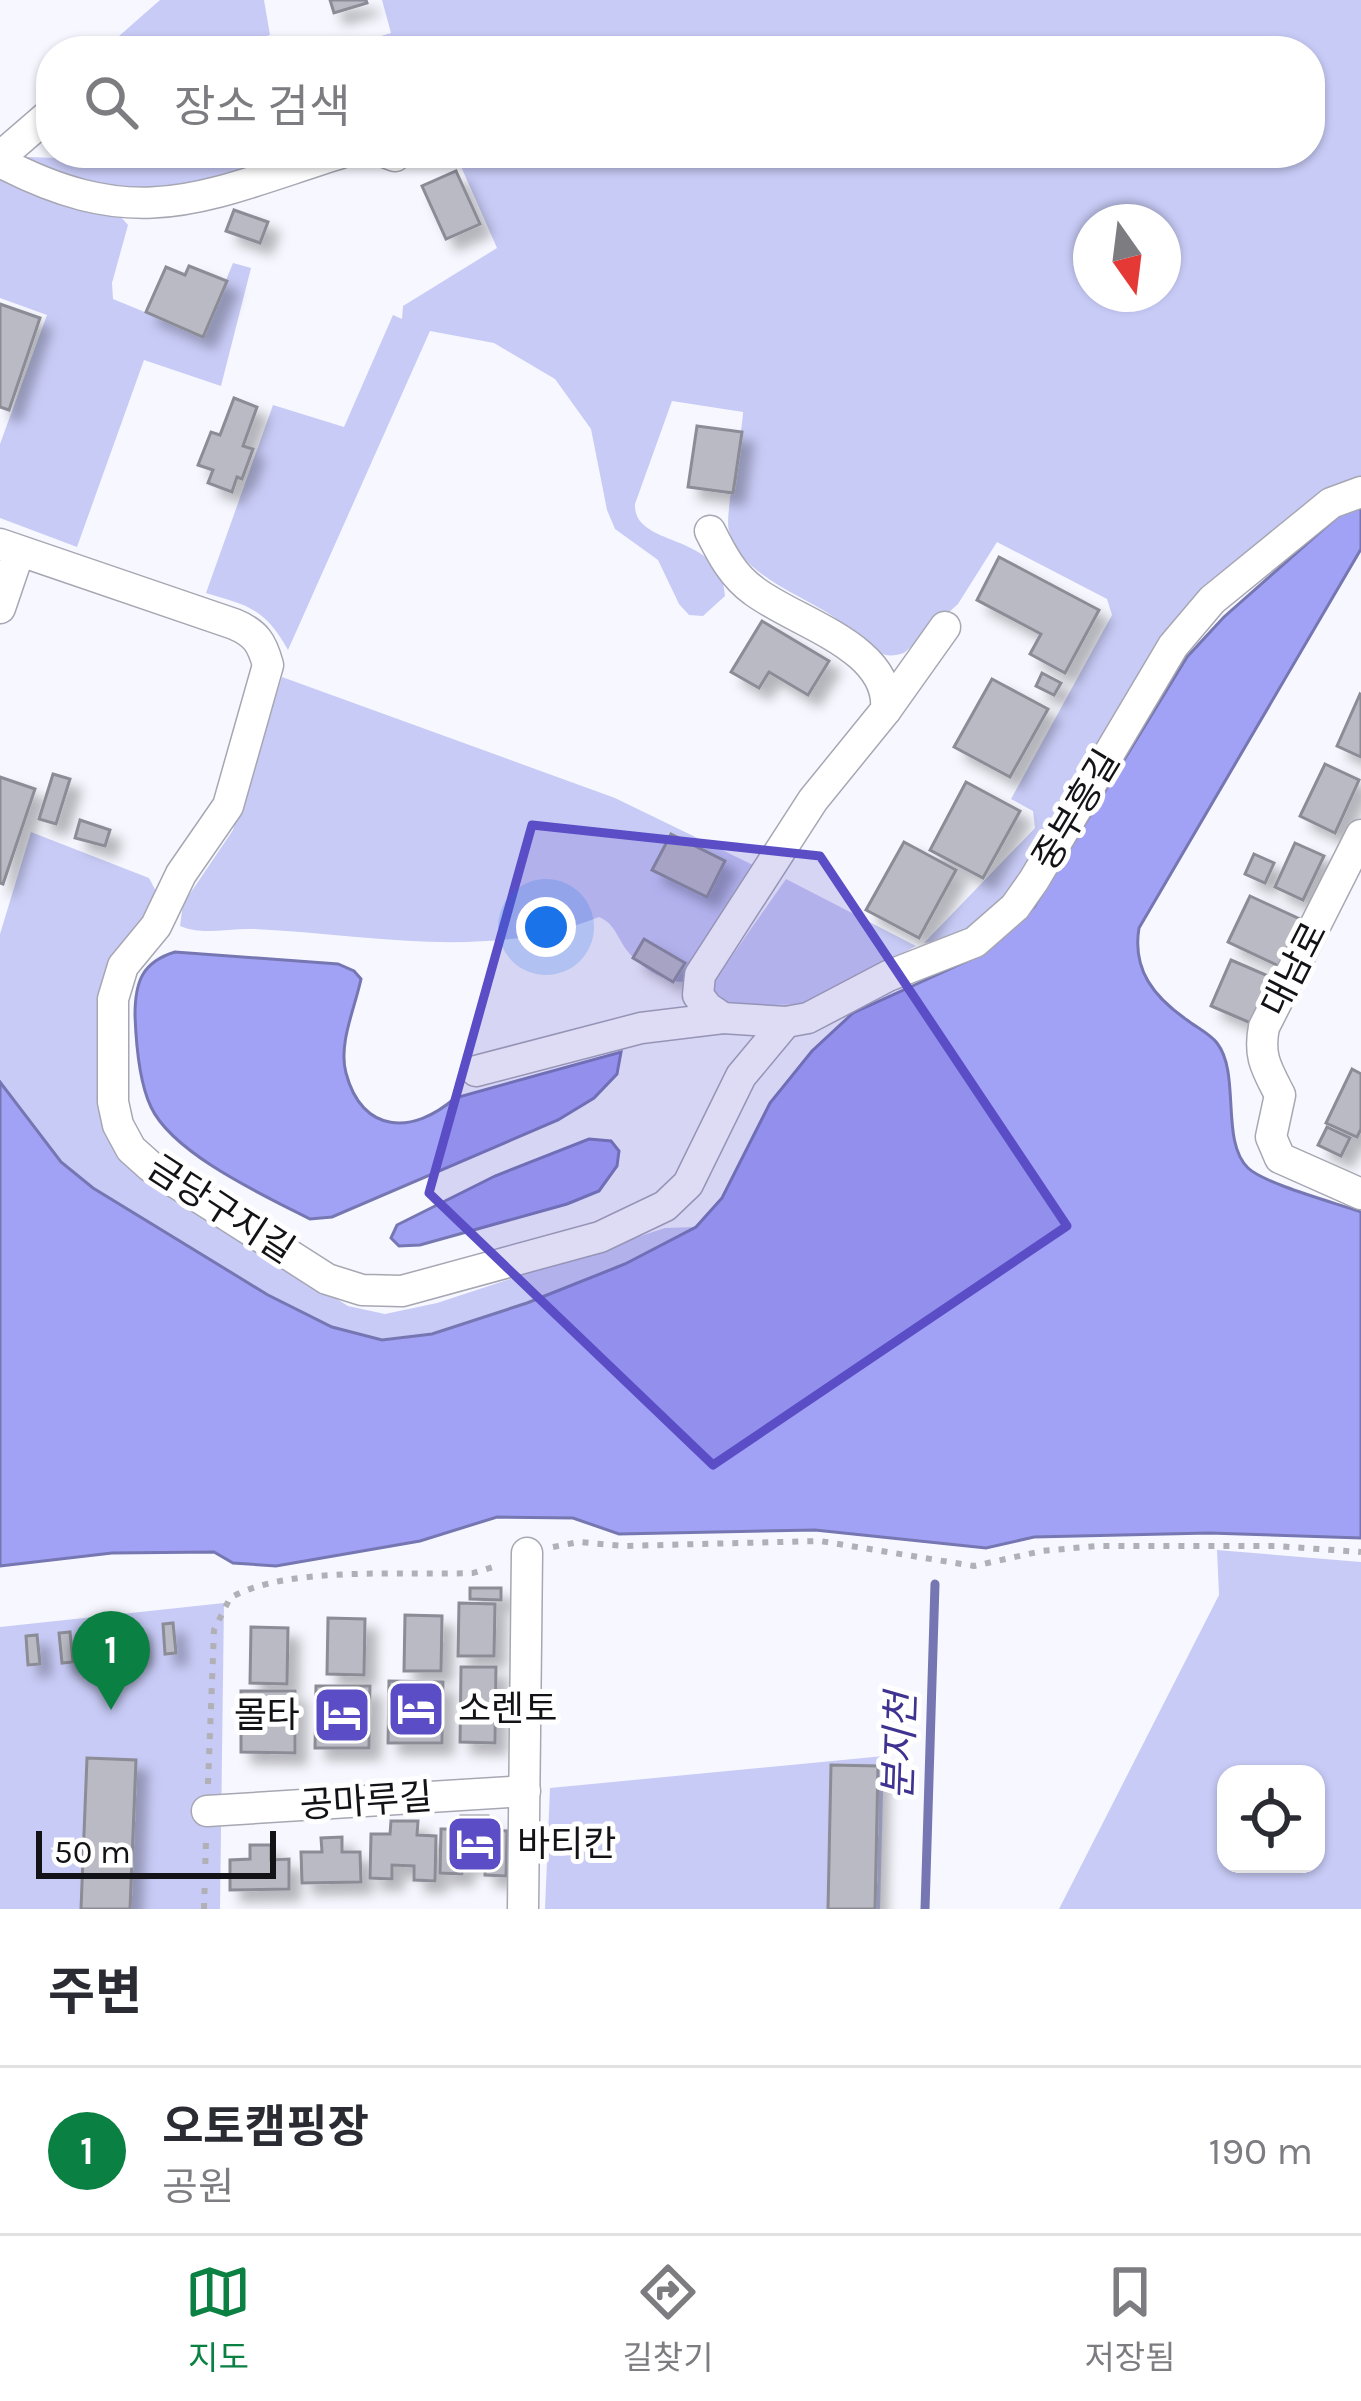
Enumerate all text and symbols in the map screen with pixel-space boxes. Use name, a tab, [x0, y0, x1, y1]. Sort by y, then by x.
search box	[36, 36, 1325, 168]
icon: search	[78, 69, 144, 135]
text: 장소 검색	[174, 81, 350, 133]
north arrow	[1073, 204, 1181, 312]
street label: 중부흥길	[1024, 742, 1128, 878]
your location	[516, 897, 576, 957]
street label: 대남로	[1253, 915, 1335, 1023]
street label: 금당구지길	[140, 1146, 302, 1272]
pin: 1	[72, 1611, 150, 1710]
hotel icon: 소렌토	[385, 1678, 447, 1740]
hotel icon: 몰타	[311, 1684, 373, 1746]
water label: 분지천	[875, 1687, 925, 1801]
place label: 소렌토	[458, 1688, 557, 1730]
place label: 몰타	[234, 1694, 300, 1736]
map controls	[1217, 1765, 1325, 1873]
button: locate	[1217, 1765, 1325, 1873]
street label: 공마루길	[298, 1775, 434, 1827]
hotel icon: 바티칸	[444, 1813, 506, 1875]
place label: 바티칸	[517, 1823, 616, 1865]
scale bar	[36, 1825, 276, 1878]
text: 50 m	[54, 1833, 131, 1871]
text: 주변	[48, 1962, 142, 2022]
text: 오토캠핑장	[162, 2101, 369, 2153]
text: 1	[80, 2128, 94, 2174]
text: 190 m	[1209, 2128, 1313, 2174]
text: 공원	[162, 2164, 234, 2210]
tab: 지도	[185, 2259, 251, 2379]
tab: 길찾기	[622, 2259, 714, 2379]
tab: 저장됨	[1084, 2259, 1176, 2379]

